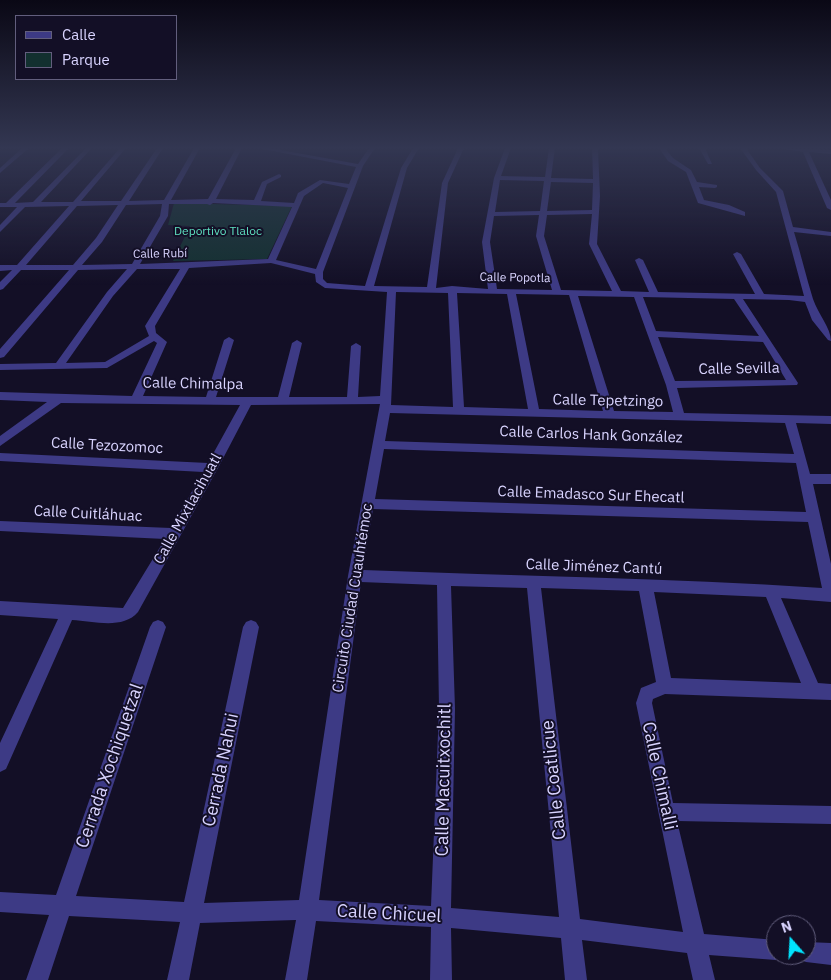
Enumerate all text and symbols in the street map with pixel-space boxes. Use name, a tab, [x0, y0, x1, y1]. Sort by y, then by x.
legend	[15, 15, 178, 80]
text: Calle	[62, 25, 96, 44]
text: Parque	[62, 50, 110, 69]
park label: Deportivo Tlaloc	[174, 225, 262, 239]
street label: Calle Rubí	[133, 246, 187, 262]
street label: Calle Popotla	[479, 270, 551, 286]
street label: Calle Sevilla	[698, 359, 780, 379]
street label: Calle Chimalpa	[143, 374, 243, 394]
street label: Calle Tepetzingo	[553, 391, 663, 411]
street label: Calle Carlos Hank González	[499, 423, 683, 447]
street label: Calle Tezozomoc	[50, 434, 164, 458]
street label: Calle Mixtlacihuatl	[150, 451, 226, 567]
street label: Calle Emadasco Sur Ehecatl	[497, 483, 685, 507]
street label: Calle Cuitláhuac	[33, 502, 143, 526]
street label: Circuito Ciudad Cuauhtémoc	[329, 502, 377, 694]
street label: Calle Jiménez Cantú	[525, 556, 663, 578]
street label: Cerrada Xochiquetzal	[72, 681, 148, 851]
street label: Calle Macuitxochitl	[432, 703, 456, 857]
street label: Cerrada Nahui	[198, 711, 244, 829]
street label: Calle Coatlicue	[537, 719, 571, 841]
street label: Calle Chimalli	[637, 720, 681, 832]
street label: Calle Chicuel	[336, 900, 442, 928]
north arrow	[766, 915, 816, 965]
text: N	[779, 917, 794, 937]

